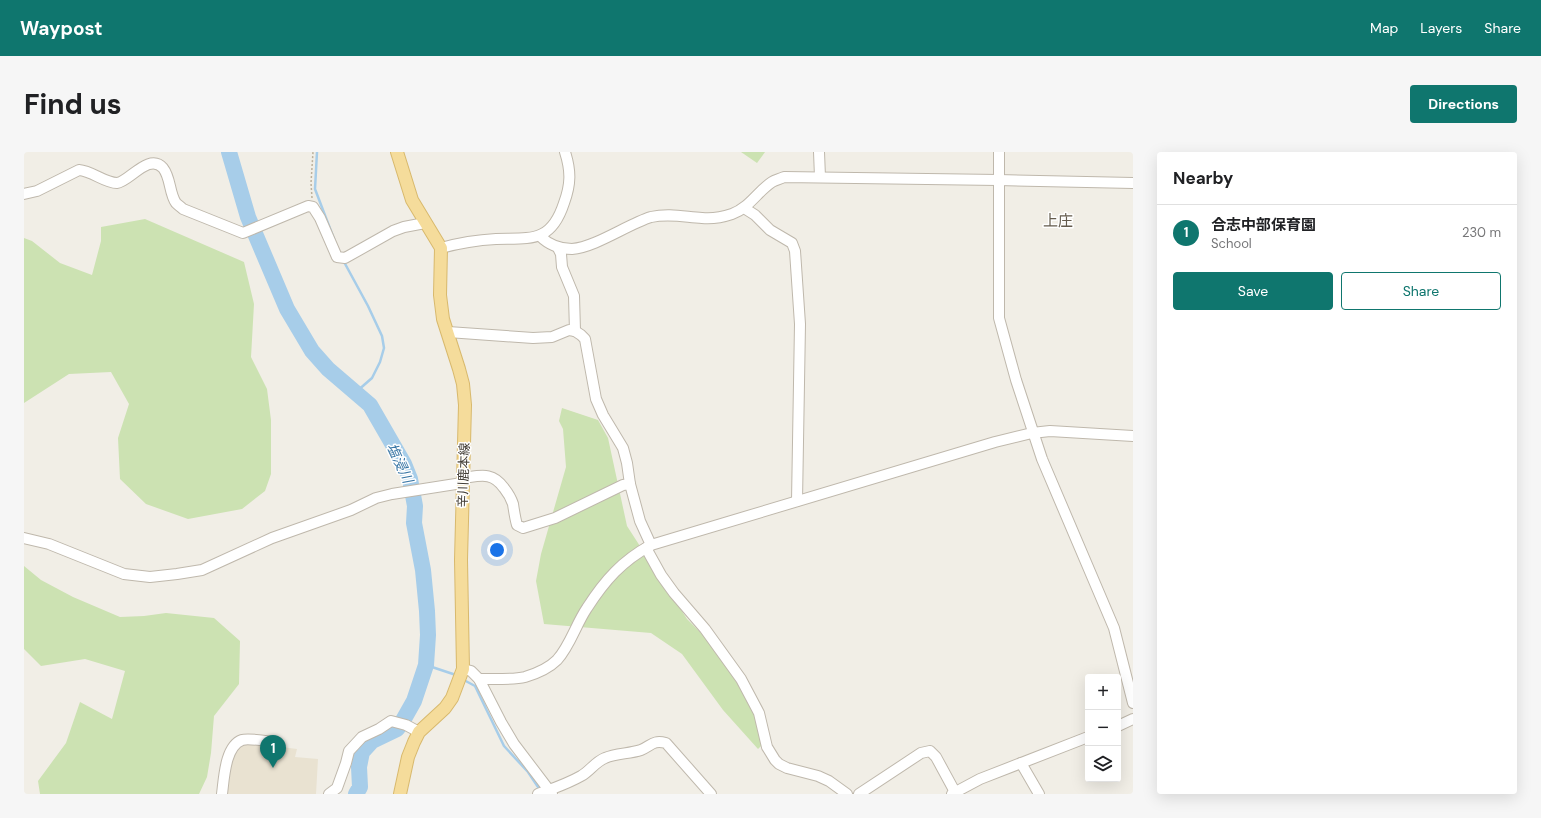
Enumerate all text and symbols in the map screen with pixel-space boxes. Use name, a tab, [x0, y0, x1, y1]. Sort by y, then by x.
text: Waypost	[20, 16, 103, 41]
text: Map	[1370, 19, 1398, 37]
text: Layers	[1420, 19, 1462, 37]
text: Share	[1484, 19, 1521, 37]
button: Directions	[1410, 85, 1517, 123]
text: Find us	[24, 86, 122, 123]
text: Nearby	[1173, 167, 1233, 189]
district label: 上庄	[1043, 211, 1073, 231]
text: 合志中部保育園	[1211, 215, 1316, 235]
text: 1	[1184, 224, 1188, 241]
text: 230 m	[1462, 224, 1501, 241]
text: School	[1211, 235, 1252, 252]
button: Save	[1173, 272, 1333, 310]
button: Share	[1341, 272, 1501, 310]
water label: 塩浸川	[383, 440, 418, 488]
street label: 辛川鹿本線	[454, 442, 473, 508]
your location	[487, 540, 507, 560]
map controls	[1085, 674, 1121, 782]
button: +	[1085, 674, 1121, 710]
button: −	[1085, 710, 1121, 746]
pin: 1	[260, 735, 286, 768]
button: layers	[1085, 746, 1121, 782]

